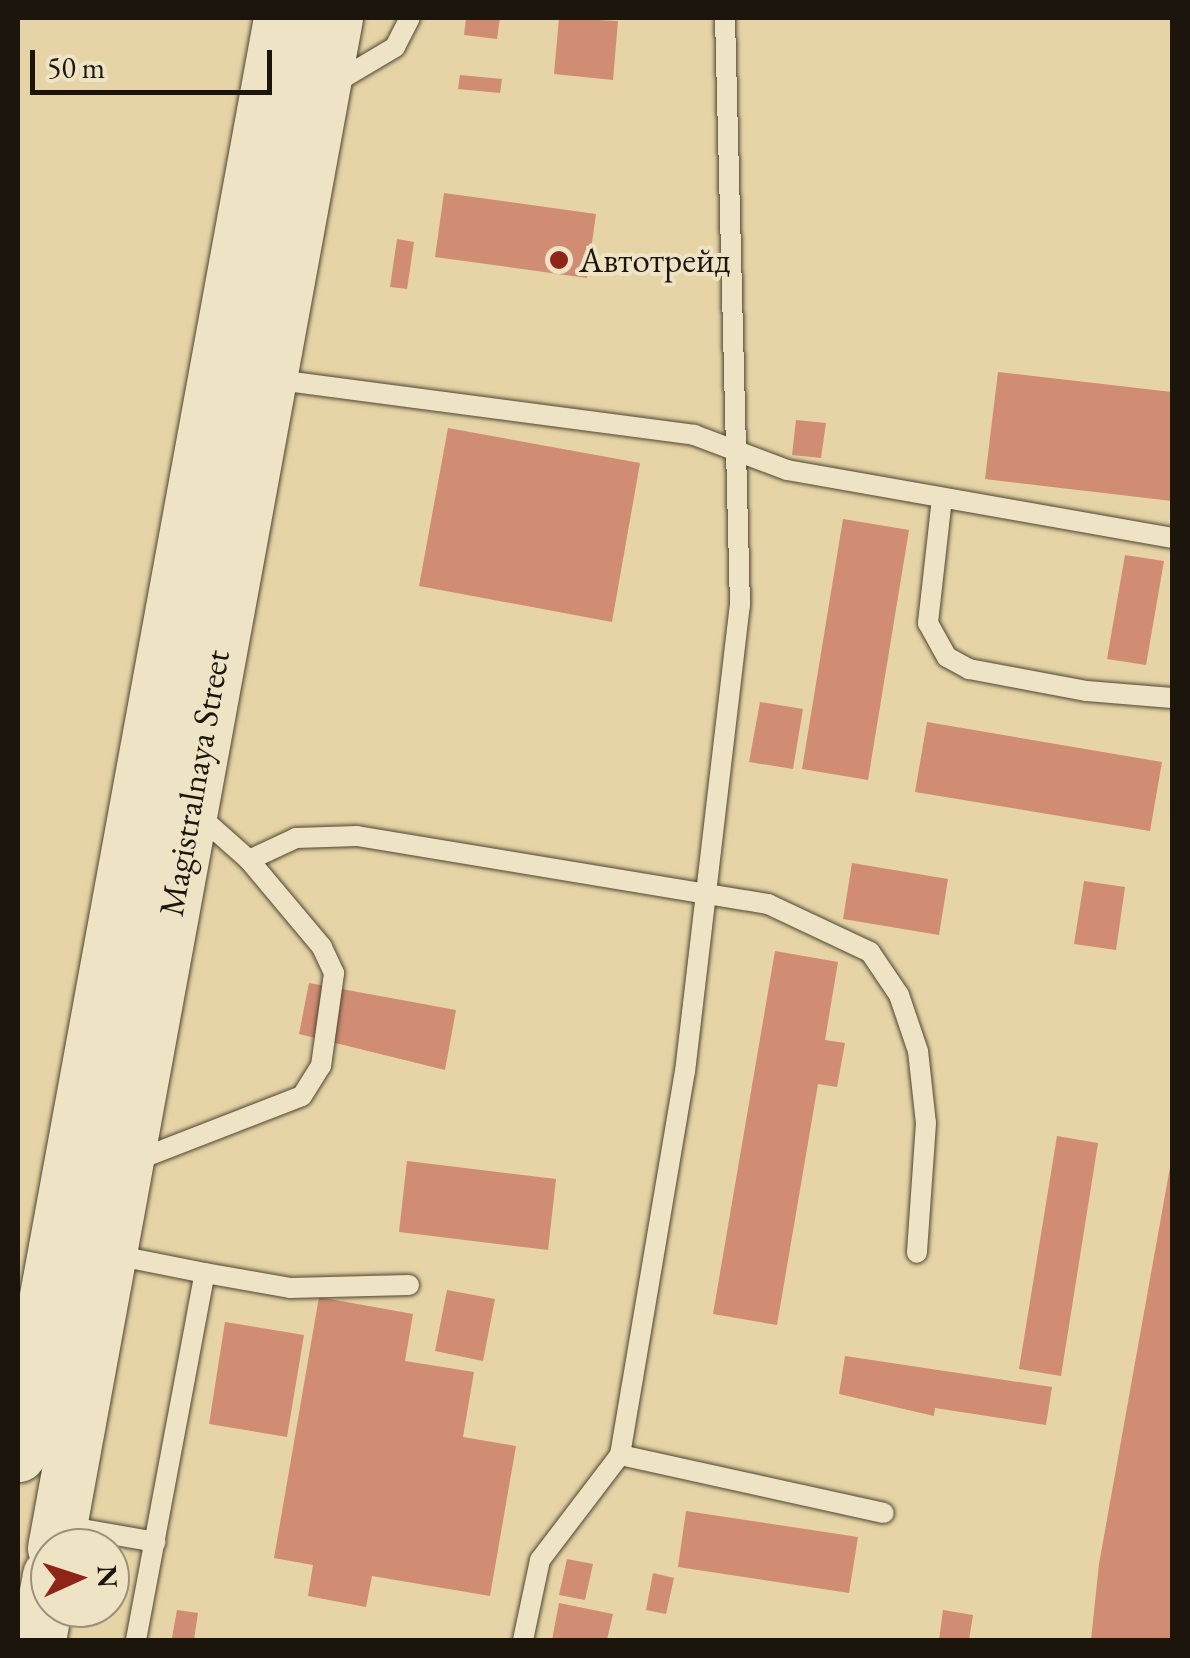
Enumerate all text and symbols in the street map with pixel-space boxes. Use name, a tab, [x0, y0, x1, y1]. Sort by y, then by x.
scale bar	[35, 30, 278, 92]
text: 50 m	[47, 48, 105, 87]
place label: Автотрейд	[579, 239, 730, 281]
marker: Автотрейд	[548, 249, 570, 271]
street label: Magistralnaya Street	[150, 647, 238, 919]
north arrow	[30, 1528, 130, 1628]
text: N	[89, 1564, 127, 1589]

